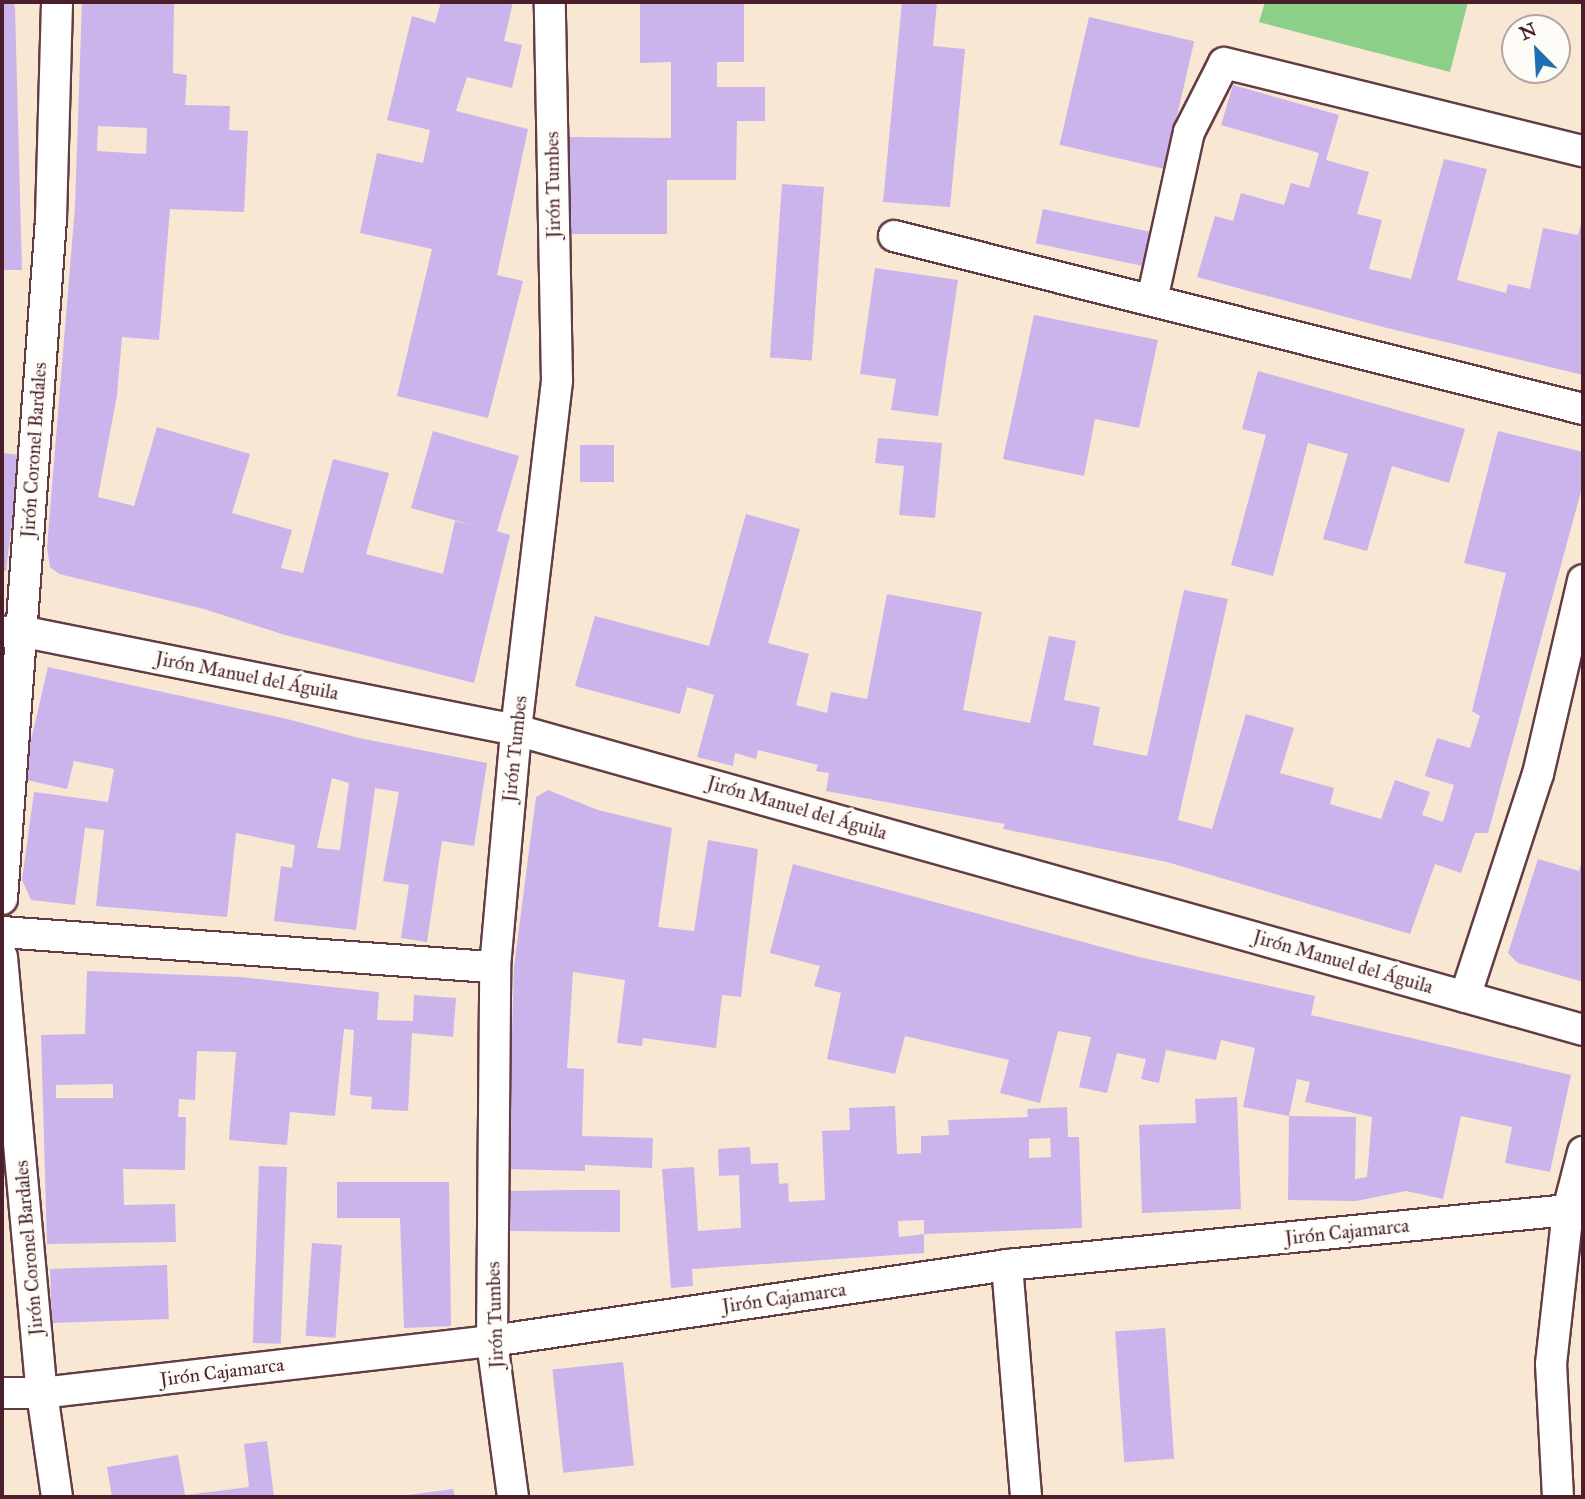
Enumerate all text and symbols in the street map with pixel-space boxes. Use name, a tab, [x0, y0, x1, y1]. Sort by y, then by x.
north arrow	[1501, 14, 1571, 84]
text: N	[1516, 17, 1540, 45]
street label: Jirón Tumbes	[541, 131, 565, 239]
street label: Jirón Coronel Bardales	[16, 361, 52, 539]
street label: Jirón Manuel del Águila	[153, 647, 341, 705]
street label: Jirón Tumbes	[498, 695, 532, 803]
street label: Jirón Manuel del Águila	[704, 771, 890, 845]
street label: Jirón Manuel del Águila	[1250, 925, 1436, 999]
street label: Jirón Coronel Bardales	[10, 1159, 48, 1337]
street label: Jirón Cajamarca	[1284, 1214, 1410, 1250]
street label: Jirón Tumbes	[482, 1261, 508, 1369]
street label: Jirón Cajamarca	[721, 1278, 847, 1318]
street label: Jirón Cajamarca	[159, 1353, 285, 1391]

